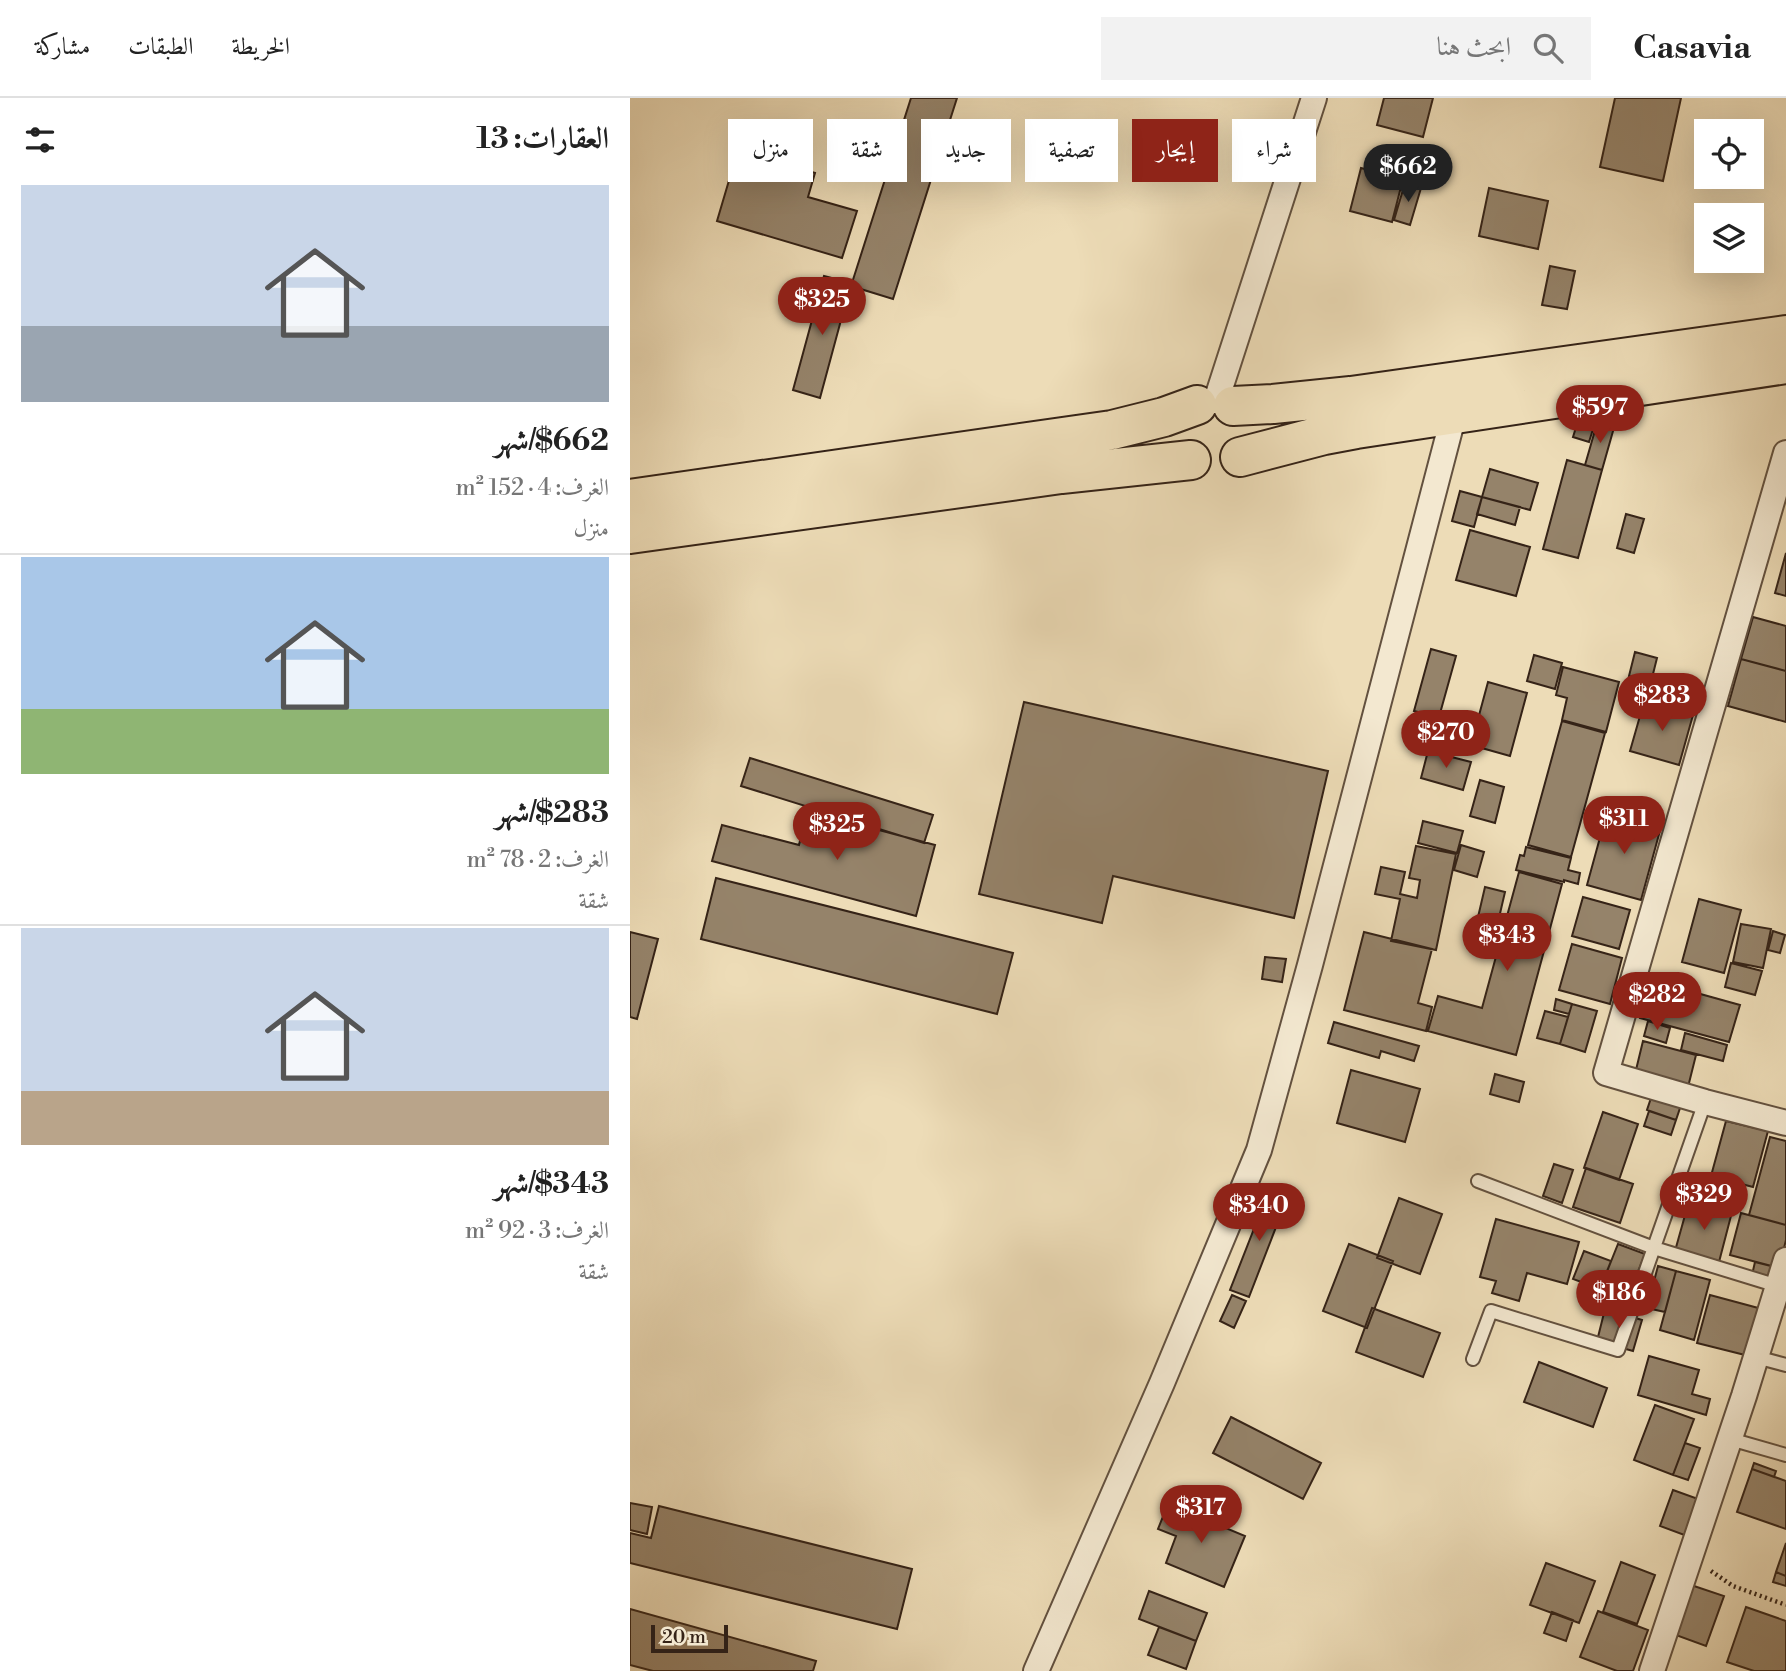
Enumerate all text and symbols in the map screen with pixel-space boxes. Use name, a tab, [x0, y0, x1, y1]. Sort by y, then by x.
search box	[1101, 17, 1591, 80]
text: Casavia	[1633, 28, 1751, 69]
icon: search	[1529, 29, 1567, 67]
text: ابحث هنا	[1436, 31, 1511, 63]
text: مشاركة	[35, 32, 90, 62]
text: الطبقات	[128, 32, 194, 62]
text: الخريطة	[232, 32, 290, 62]
chip: منزل	[728, 119, 813, 182]
chip: شقة	[827, 119, 907, 182]
chip: جديد	[921, 119, 1011, 182]
chip: تصفية	[1025, 119, 1118, 182]
chip: إيجار	[1132, 119, 1218, 182]
chip: شراء	[1232, 119, 1316, 182]
map controls	[1694, 119, 1764, 273]
button: locate	[1694, 119, 1764, 189]
text: العقارات: 13	[476, 120, 609, 158]
icon: filters	[21, 121, 59, 159]
pin: $662	[1367, 144, 1449, 204]
text: $662	[1379, 153, 1437, 181]
button: layers	[1694, 203, 1764, 273]
icon: home	[252, 230, 378, 356]
pin: $325	[781, 278, 863, 337]
text: $325	[794, 286, 850, 314]
pin: $597	[1559, 386, 1641, 445]
text: $597	[1572, 394, 1628, 422]
text: $662/شهر	[495, 422, 609, 460]
text: الغرف: 4 · 152 m²	[455, 474, 609, 502]
text: منزل	[574, 515, 609, 543]
icon: home	[252, 602, 378, 728]
pin: $283	[1621, 674, 1703, 733]
text: $283	[1634, 682, 1690, 710]
pin: $270	[1405, 710, 1487, 770]
text: $270	[1417, 719, 1475, 747]
text: $283/شهر	[495, 794, 609, 832]
pin: $311	[1583, 796, 1665, 856]
pin: $325	[796, 802, 878, 862]
text: $311	[1599, 805, 1649, 833]
text: $325	[809, 811, 865, 839]
text: الغرف: 2 · 78 m²	[467, 846, 609, 874]
text: شقة	[579, 887, 609, 915]
pin: $343	[1466, 914, 1548, 973]
text: $343	[1478, 922, 1536, 950]
pin: $282	[1616, 972, 1698, 1032]
icon: home	[252, 973, 378, 1099]
text: $282	[1628, 981, 1686, 1009]
text: $343/شهر	[494, 1165, 609, 1203]
pin: $329	[1663, 1172, 1745, 1232]
text: $329	[1676, 1181, 1732, 1209]
pin: $340	[1218, 1184, 1300, 1243]
text: $340	[1229, 1192, 1289, 1220]
text: الغرف: 3 · 92 m²	[465, 1217, 609, 1245]
text: شقة	[579, 1258, 609, 1286]
pin: $186	[1578, 1270, 1660, 1330]
text: $186	[1592, 1279, 1646, 1307]
pin: $317	[1160, 1486, 1242, 1545]
text: $317	[1176, 1494, 1226, 1522]
scale bar	[651, 1622, 728, 1654]
text: 20 m	[662, 1625, 706, 1649]

